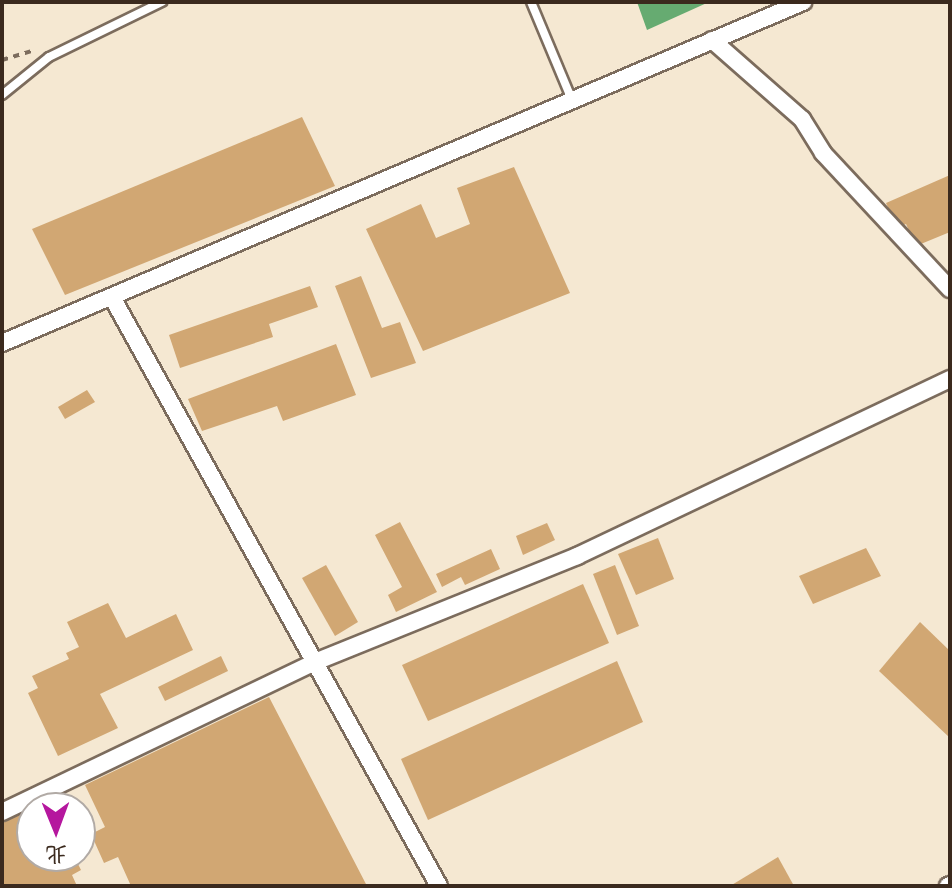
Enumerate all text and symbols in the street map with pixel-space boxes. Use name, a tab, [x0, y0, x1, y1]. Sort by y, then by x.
north arrow	[16, 792, 96, 872]
text: 北	[45, 840, 68, 868]

